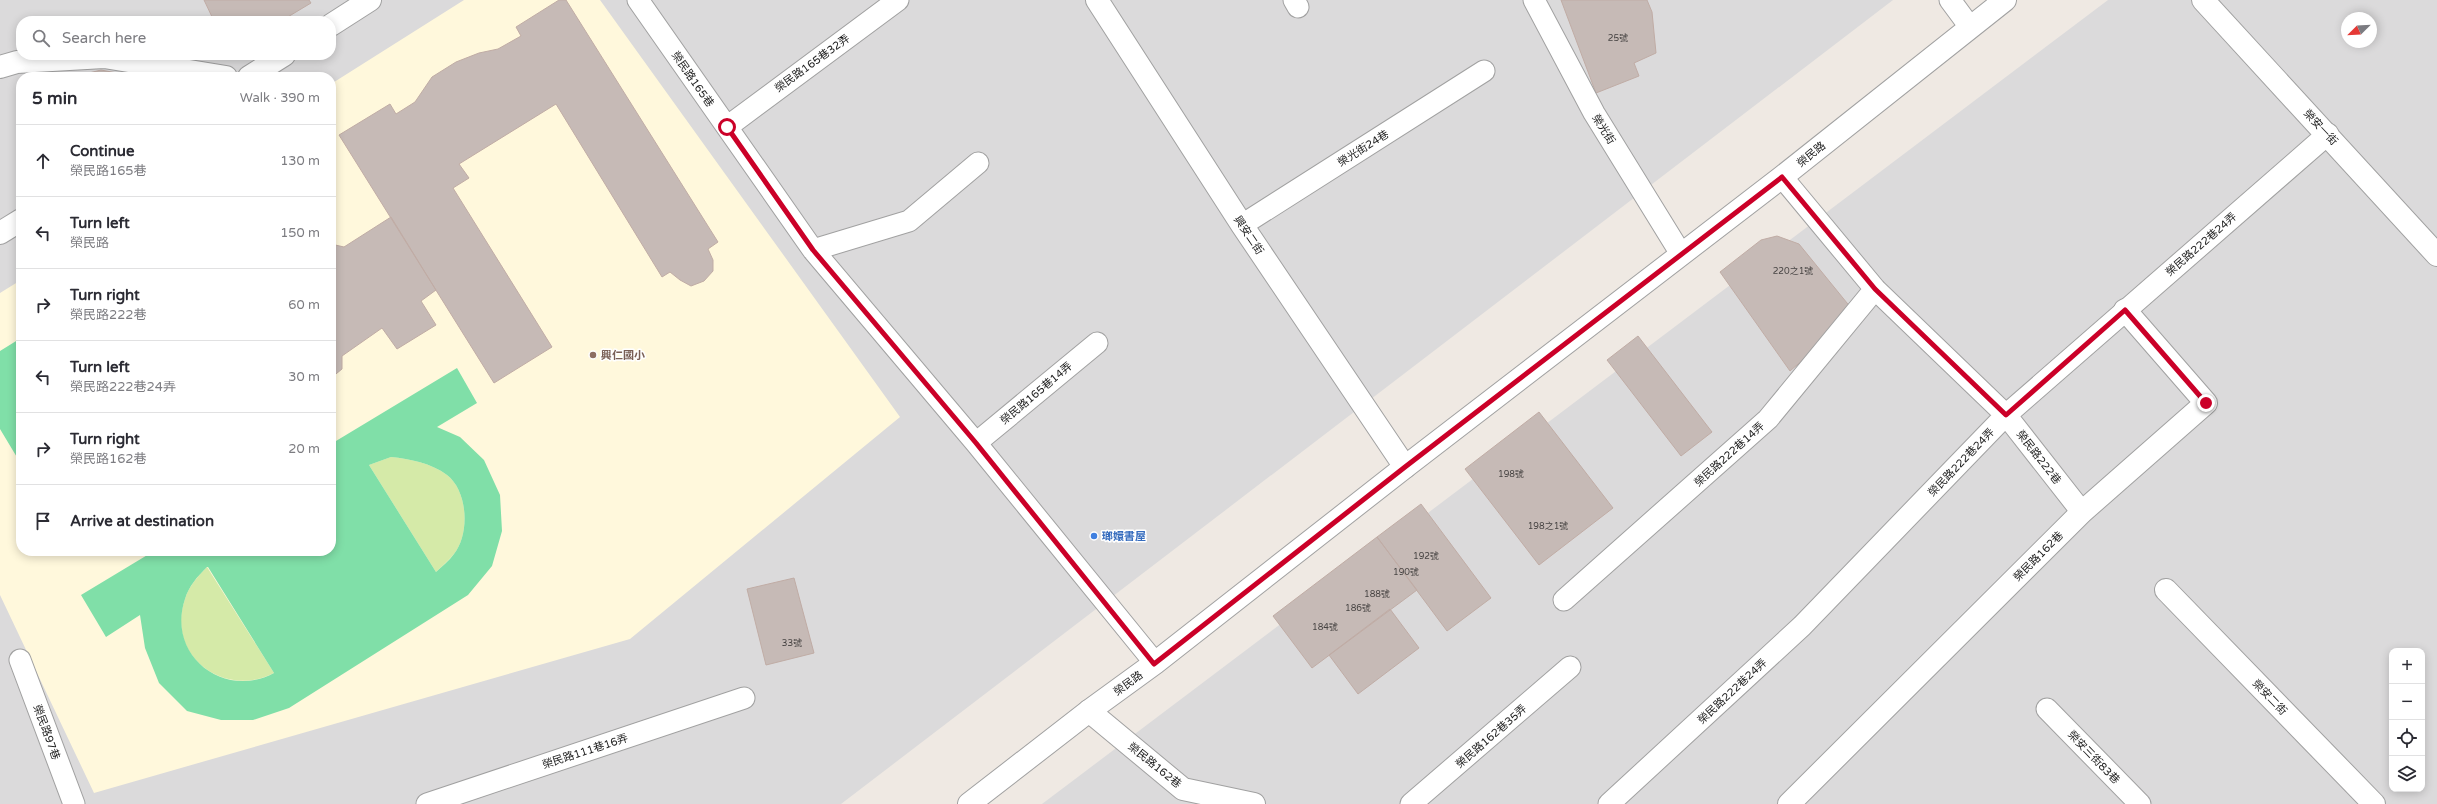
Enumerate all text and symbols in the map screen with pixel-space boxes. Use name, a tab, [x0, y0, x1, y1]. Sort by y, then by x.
north arrow	[2341, 12, 2377, 48]
search box	[16, 16, 336, 60]
icon: search	[30, 27, 52, 49]
text: Search here	[62, 29, 146, 47]
street label: 榮民路165巷32弄	[772, 32, 852, 95]
house number: 25號	[1608, 33, 1628, 44]
street label: 榮民路165巷	[669, 49, 716, 110]
text: 5 min	[32, 88, 77, 109]
text: Walk · 390 m	[240, 90, 320, 106]
street label: 榮安一街	[2301, 107, 2340, 148]
street label: 榮光街	[1589, 112, 1618, 147]
route start	[718, 118, 736, 136]
street label: 榮光街24巷	[1335, 128, 1391, 169]
street label: 榮民路	[1794, 139, 1828, 170]
text: Continue	[70, 142, 134, 160]
icon: ahead	[32, 150, 54, 172]
text: 130 m	[280, 153, 320, 169]
text: 榮民路165巷	[70, 163, 147, 179]
street label: 榮民路222巷24弄	[2163, 210, 2239, 279]
street label: 興安二街	[1231, 213, 1266, 257]
text: Turn left	[70, 214, 130, 232]
icon: left	[32, 222, 54, 244]
text: 150 m	[280, 225, 320, 241]
text: 榮民路	[70, 235, 109, 251]
house number: 220之1號	[1773, 266, 1813, 277]
text: Turn right	[70, 286, 140, 304]
icon: right	[32, 294, 54, 316]
text: 60 m	[288, 297, 320, 313]
text: 榮民路222巷	[70, 307, 147, 323]
place label: 興仁國小	[601, 349, 645, 362]
marker: 興仁國小	[588, 350, 598, 360]
text: Turn left	[70, 358, 130, 376]
street label: 榮民路165巷14弄	[998, 360, 1075, 427]
icon: left	[32, 366, 54, 388]
text: 30 m	[288, 369, 320, 385]
text: 榮民路222巷24弄	[70, 379, 176, 395]
route end	[2197, 394, 2215, 412]
street label: 榮民路222巷14弄	[1692, 420, 1767, 489]
street label: 榮民路222巷24弄	[1926, 426, 1997, 499]
street label: 榮民路222巷	[2014, 428, 2064, 487]
text: Turn right	[70, 430, 140, 448]
icon: right	[32, 438, 54, 460]
text: 20 m	[288, 441, 320, 457]
text: 榮民路162巷	[70, 451, 147, 467]
house number: 198號	[1498, 469, 1524, 480]
icon: arrive	[32, 510, 54, 532]
text: Arrive at destination	[70, 512, 214, 530]
house number: 198之1號	[1528, 521, 1568, 532]
street label: 榮民路162巷	[2011, 529, 2066, 584]
place label: 瑯嬛書屋	[1101, 530, 1146, 543]
marker: 瑯嬛書屋	[1089, 531, 1099, 541]
house number: 192號	[1413, 551, 1439, 562]
house number: 190號	[1393, 567, 1419, 578]
house number: 188號	[1364, 589, 1390, 600]
house number: 186號	[1345, 603, 1371, 614]
house number: 184號	[1312, 622, 1338, 633]
house number: 33號	[782, 638, 802, 649]
map controls	[2389, 648, 2425, 792]
button: +	[2389, 648, 2425, 684]
street label: 榮民路222巷24弄	[1695, 656, 1770, 727]
street label: 榮民路	[1111, 668, 1145, 698]
street label: 榮安二街	[2250, 677, 2290, 718]
button: −	[2389, 684, 2425, 720]
street label: 榮民路162巷35弄	[1453, 702, 1529, 771]
street label: 榮民路97巷	[31, 703, 63, 762]
button: locate	[2389, 720, 2425, 756]
street label: 榮安三街83巷	[2065, 728, 2122, 787]
street label: 榮民路111巷16弄	[541, 731, 630, 771]
street label: 榮民路162巷	[1125, 740, 1184, 791]
button: layers	[2389, 756, 2425, 792]

